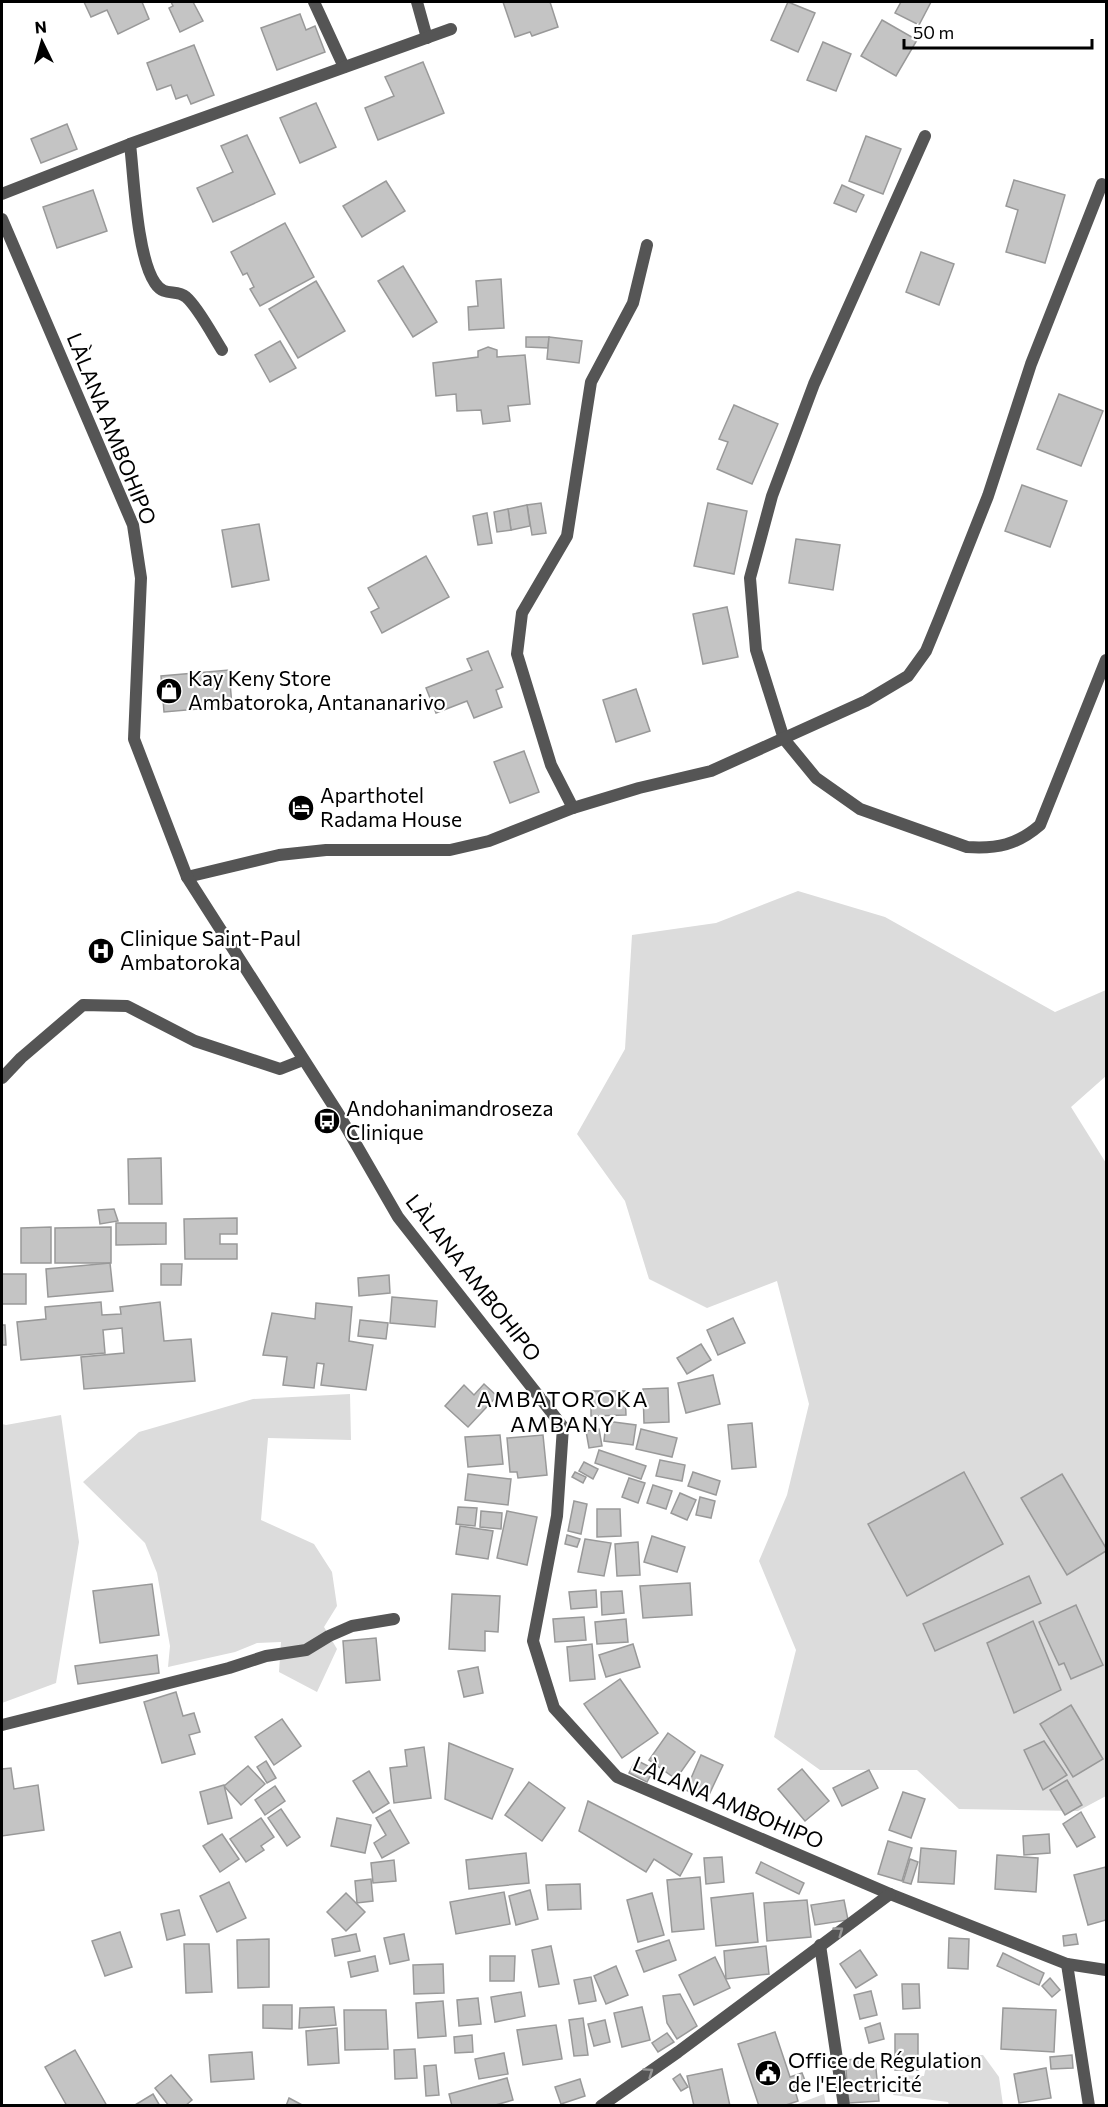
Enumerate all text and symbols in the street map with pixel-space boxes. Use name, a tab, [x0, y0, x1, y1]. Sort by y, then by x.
north arrow	[12, 12, 72, 72]
scale bar	[904, 12, 1092, 50]
text: N	[34, 17, 47, 37]
text: 50 m	[913, 21, 954, 43]
street label: LÀLANA AMBOHIPO	[62, 329, 162, 528]
place label: Kay Keny Store Ambatoroka, Antananarivo	[188, 665, 446, 714]
shop icon: Kay Keny Store Ambatoroka, Antananarivo	[154, 676, 184, 706]
place label: Aparthotel Radama House	[320, 782, 462, 831]
hotel icon: Aparthotel Radama House	[286, 793, 316, 823]
place label: Clinique Saint-Paul Ambatoroka	[120, 925, 301, 974]
hospital icon: Clinique Saint-Paul Ambatoroka	[86, 936, 116, 966]
place label: Andohanimandroseza Clinique	[346, 1095, 554, 1144]
bus stop icon: Andohanimandroseza Clinique	[312, 1106, 342, 1136]
street label: LÀLANA AMBOHIPO	[401, 1189, 547, 1365]
district label: AMBATOROKA AMBANY	[477, 1385, 649, 1437]
street label: LÀLANA AMBOHIPO	[630, 1750, 828, 1853]
one-way arrow	[833, 1927, 844, 1938]
place label: Office de Régulation de l'Electricité	[788, 2047, 982, 2096]
public building icon: Office de Régulation de l'Electricité	[753, 2058, 783, 2088]
one-way arrow	[642, 2068, 653, 2079]

